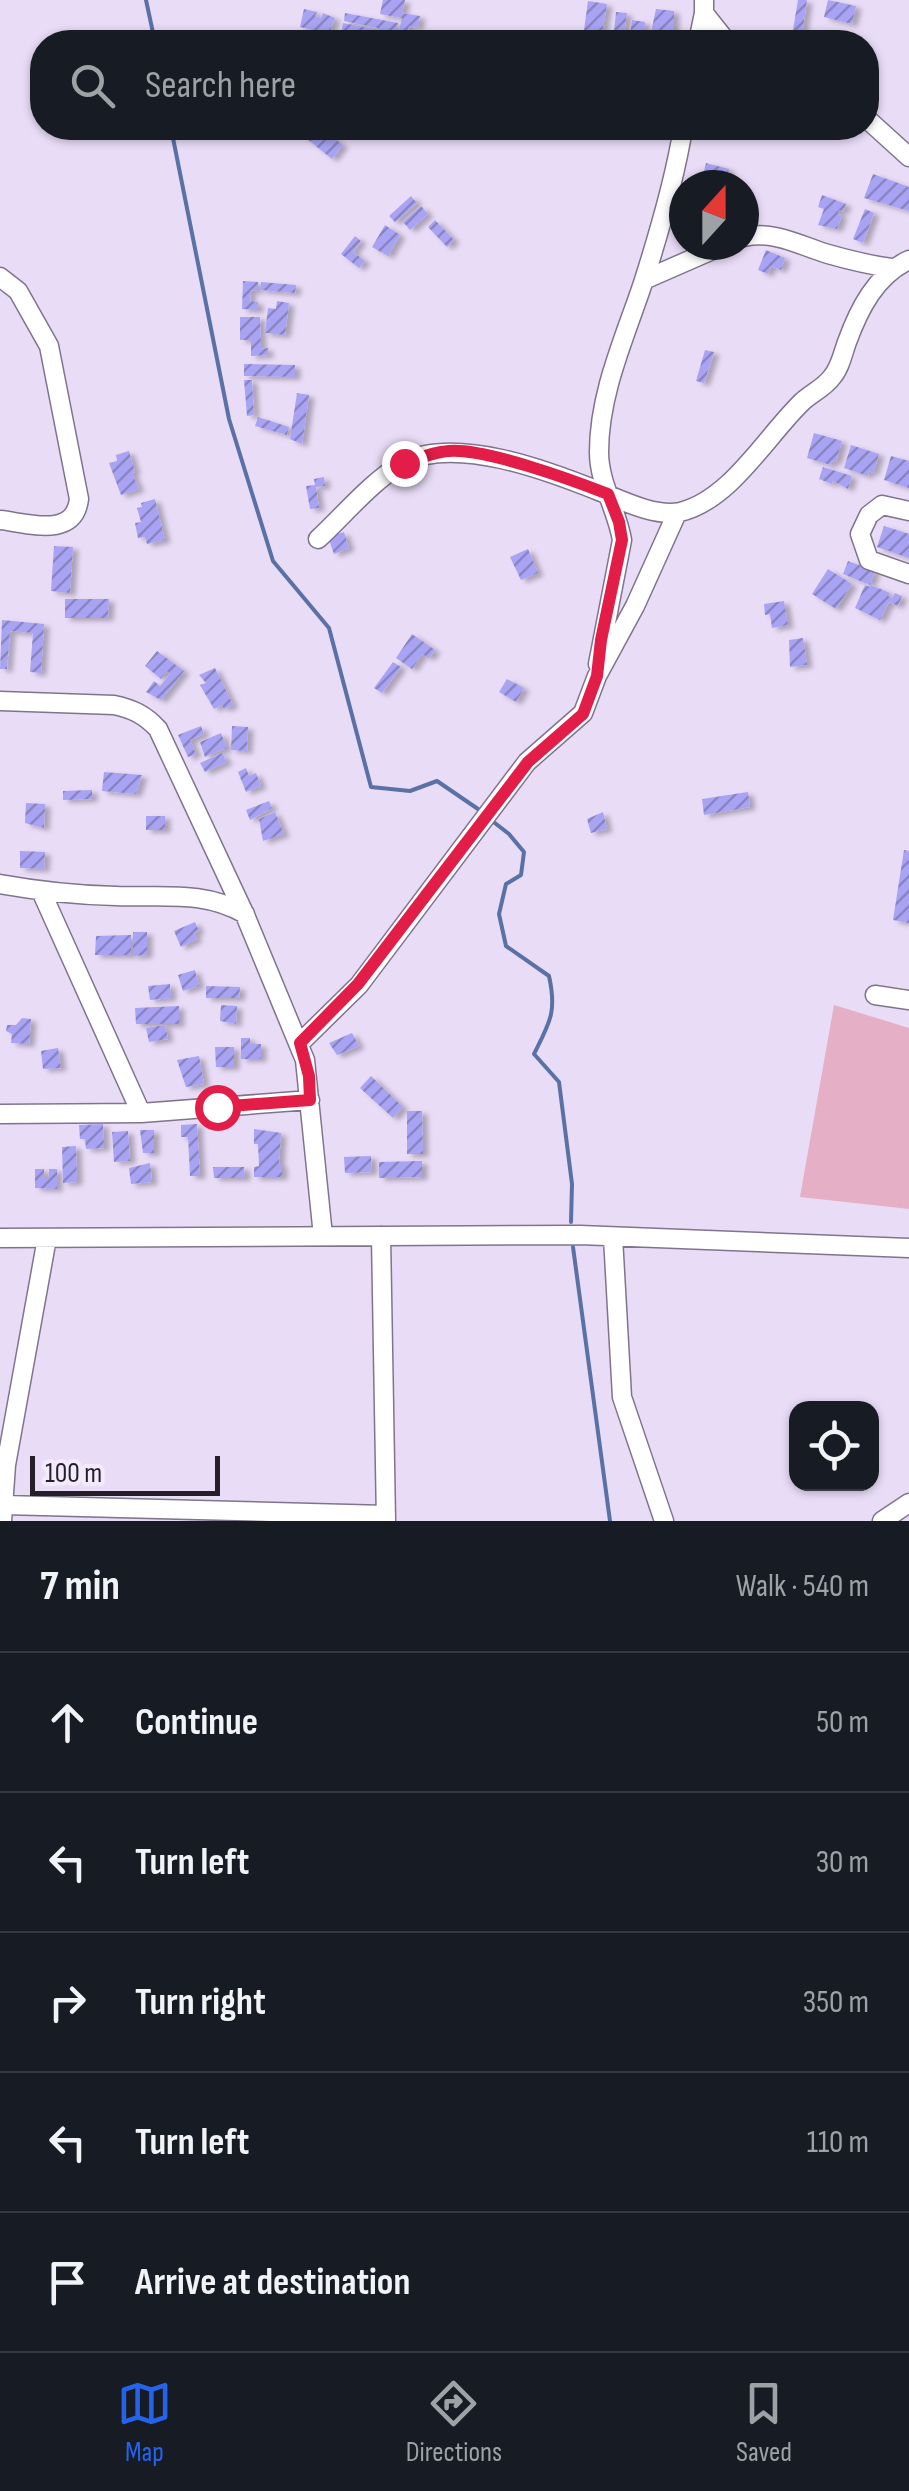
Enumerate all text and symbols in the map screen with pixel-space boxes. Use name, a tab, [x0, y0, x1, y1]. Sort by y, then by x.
search box	[30, 30, 879, 140]
icon: search	[65, 58, 120, 113]
text: Search here	[145, 63, 296, 108]
north arrow	[669, 170, 759, 260]
route end	[382, 441, 428, 487]
route start	[195, 1085, 241, 1131]
map controls	[789, 1401, 879, 1491]
button: locate	[789, 1401, 879, 1491]
scale bar	[30, 1451, 220, 1496]
text: 100 m	[45, 1457, 102, 1490]
text: 7 min	[40, 1561, 120, 1612]
text: Walk · 540 m	[736, 1567, 869, 1606]
icon: ahead	[40, 1695, 95, 1750]
text: Continue	[135, 1700, 258, 1745]
text: 50 m	[816, 1703, 869, 1742]
icon: left	[40, 1835, 95, 1890]
text: Turn left	[135, 1840, 249, 1885]
text: 30 m	[816, 1843, 869, 1882]
icon: right	[40, 1975, 95, 2030]
text: Turn right	[135, 1980, 266, 2025]
text: 350 m	[803, 1983, 869, 2022]
icon: left	[40, 2115, 95, 2170]
text: Turn left	[135, 2120, 249, 2165]
text: 110 m	[807, 2123, 869, 2162]
icon: arrive	[40, 2255, 95, 2310]
text: Arrive at destination	[135, 2260, 410, 2305]
tab: Map	[117, 2376, 172, 2469]
tab: Directions	[406, 2376, 502, 2469]
tab: Saved	[736, 2376, 792, 2469]

